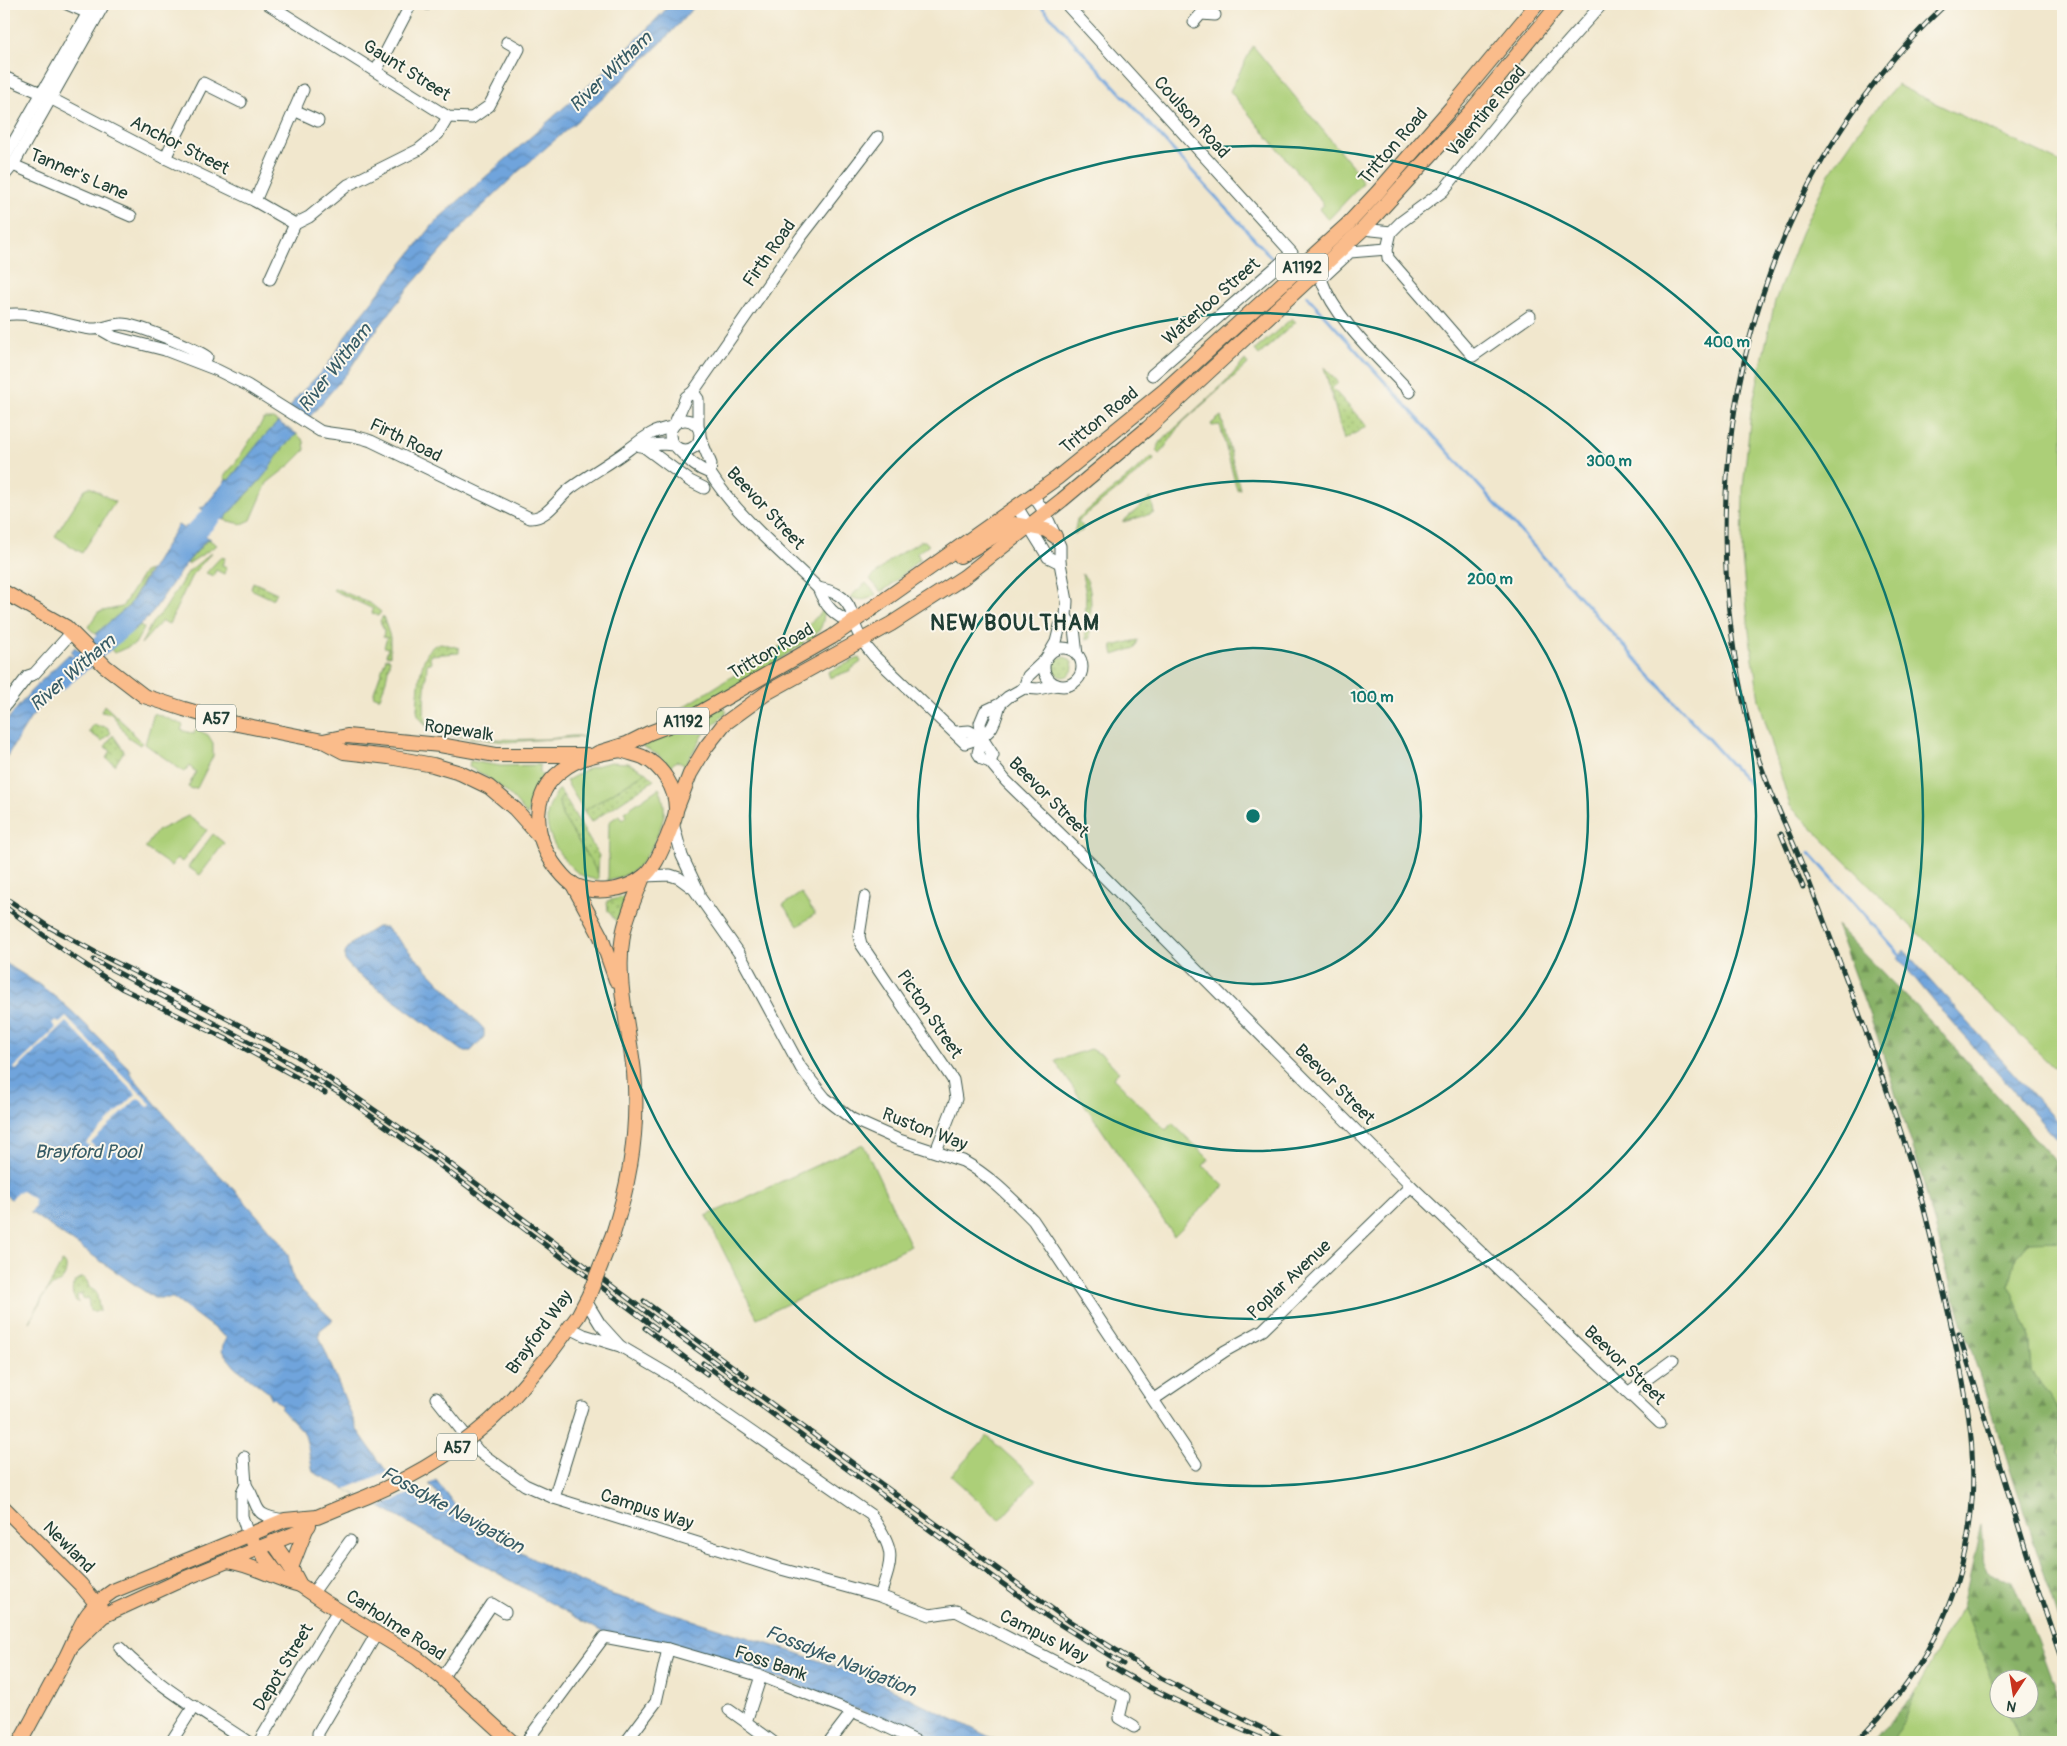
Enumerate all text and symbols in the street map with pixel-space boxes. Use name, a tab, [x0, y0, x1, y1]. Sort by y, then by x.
water label: River Witham	[564, 26, 658, 117]
street label: Gaunt Street	[359, 34, 455, 107]
street label: Valentine Road	[1441, 61, 1531, 162]
street label: Coulson Road	[1149, 71, 1235, 163]
street label: Tritton Road	[1354, 103, 1433, 190]
street label: Anchor Street	[126, 111, 234, 181]
street label: Tanner's Lane	[26, 143, 132, 206]
street label: Firth Road	[738, 215, 801, 292]
street label: Waterloo Street	[1158, 252, 1266, 350]
road number: A1192	[1276, 253, 1328, 280]
water label: River Witham	[293, 318, 377, 417]
text: 400 m	[1704, 333, 1750, 352]
street label: Tritton Road	[1055, 382, 1143, 459]
street label: Firth Road	[366, 413, 446, 468]
text: 300 m	[1586, 452, 1632, 471]
street label: Beevor Street	[721, 462, 810, 555]
text: 200 m	[1467, 570, 1513, 589]
district label: NEW BOULTHAM	[930, 609, 1100, 637]
street label: Tritton Road	[725, 618, 818, 685]
water label: River Witham	[25, 628, 121, 716]
text: 100 m	[1351, 688, 1393, 707]
road number: A57	[196, 704, 236, 731]
road number: A1192	[657, 708, 709, 734]
street label: Ropewalk	[423, 714, 496, 747]
street label: Beevor Street	[1003, 752, 1094, 843]
centre of rings	[1244, 807, 1262, 825]
street label: Picton Street	[892, 966, 968, 1064]
street label: Beevor Street	[1289, 1039, 1380, 1130]
street label: Ruston Way	[879, 1103, 971, 1156]
water label: Brayford Pool	[35, 1140, 144, 1164]
street label: Poplar Avenue	[1243, 1235, 1336, 1324]
street label: Brayford Way	[501, 1285, 578, 1379]
street label: Beevor Street	[1579, 1321, 1671, 1411]
road number: A57	[437, 1434, 477, 1460]
water label: Fossdyke Navigation	[377, 1461, 529, 1560]
street label: Campus Way	[597, 1484, 697, 1535]
street label: Newland	[38, 1516, 100, 1578]
street label: Carholme Road	[342, 1585, 450, 1666]
street label: Campus Way	[996, 1604, 1092, 1669]
street label: Depot Street	[248, 1619, 319, 1715]
water label: Fossdyke Navigation	[762, 1620, 920, 1702]
street label: Foss Bank	[731, 1640, 811, 1687]
north arrow	[1990, 1668, 2040, 1718]
text: N	[2005, 1697, 2018, 1716]

